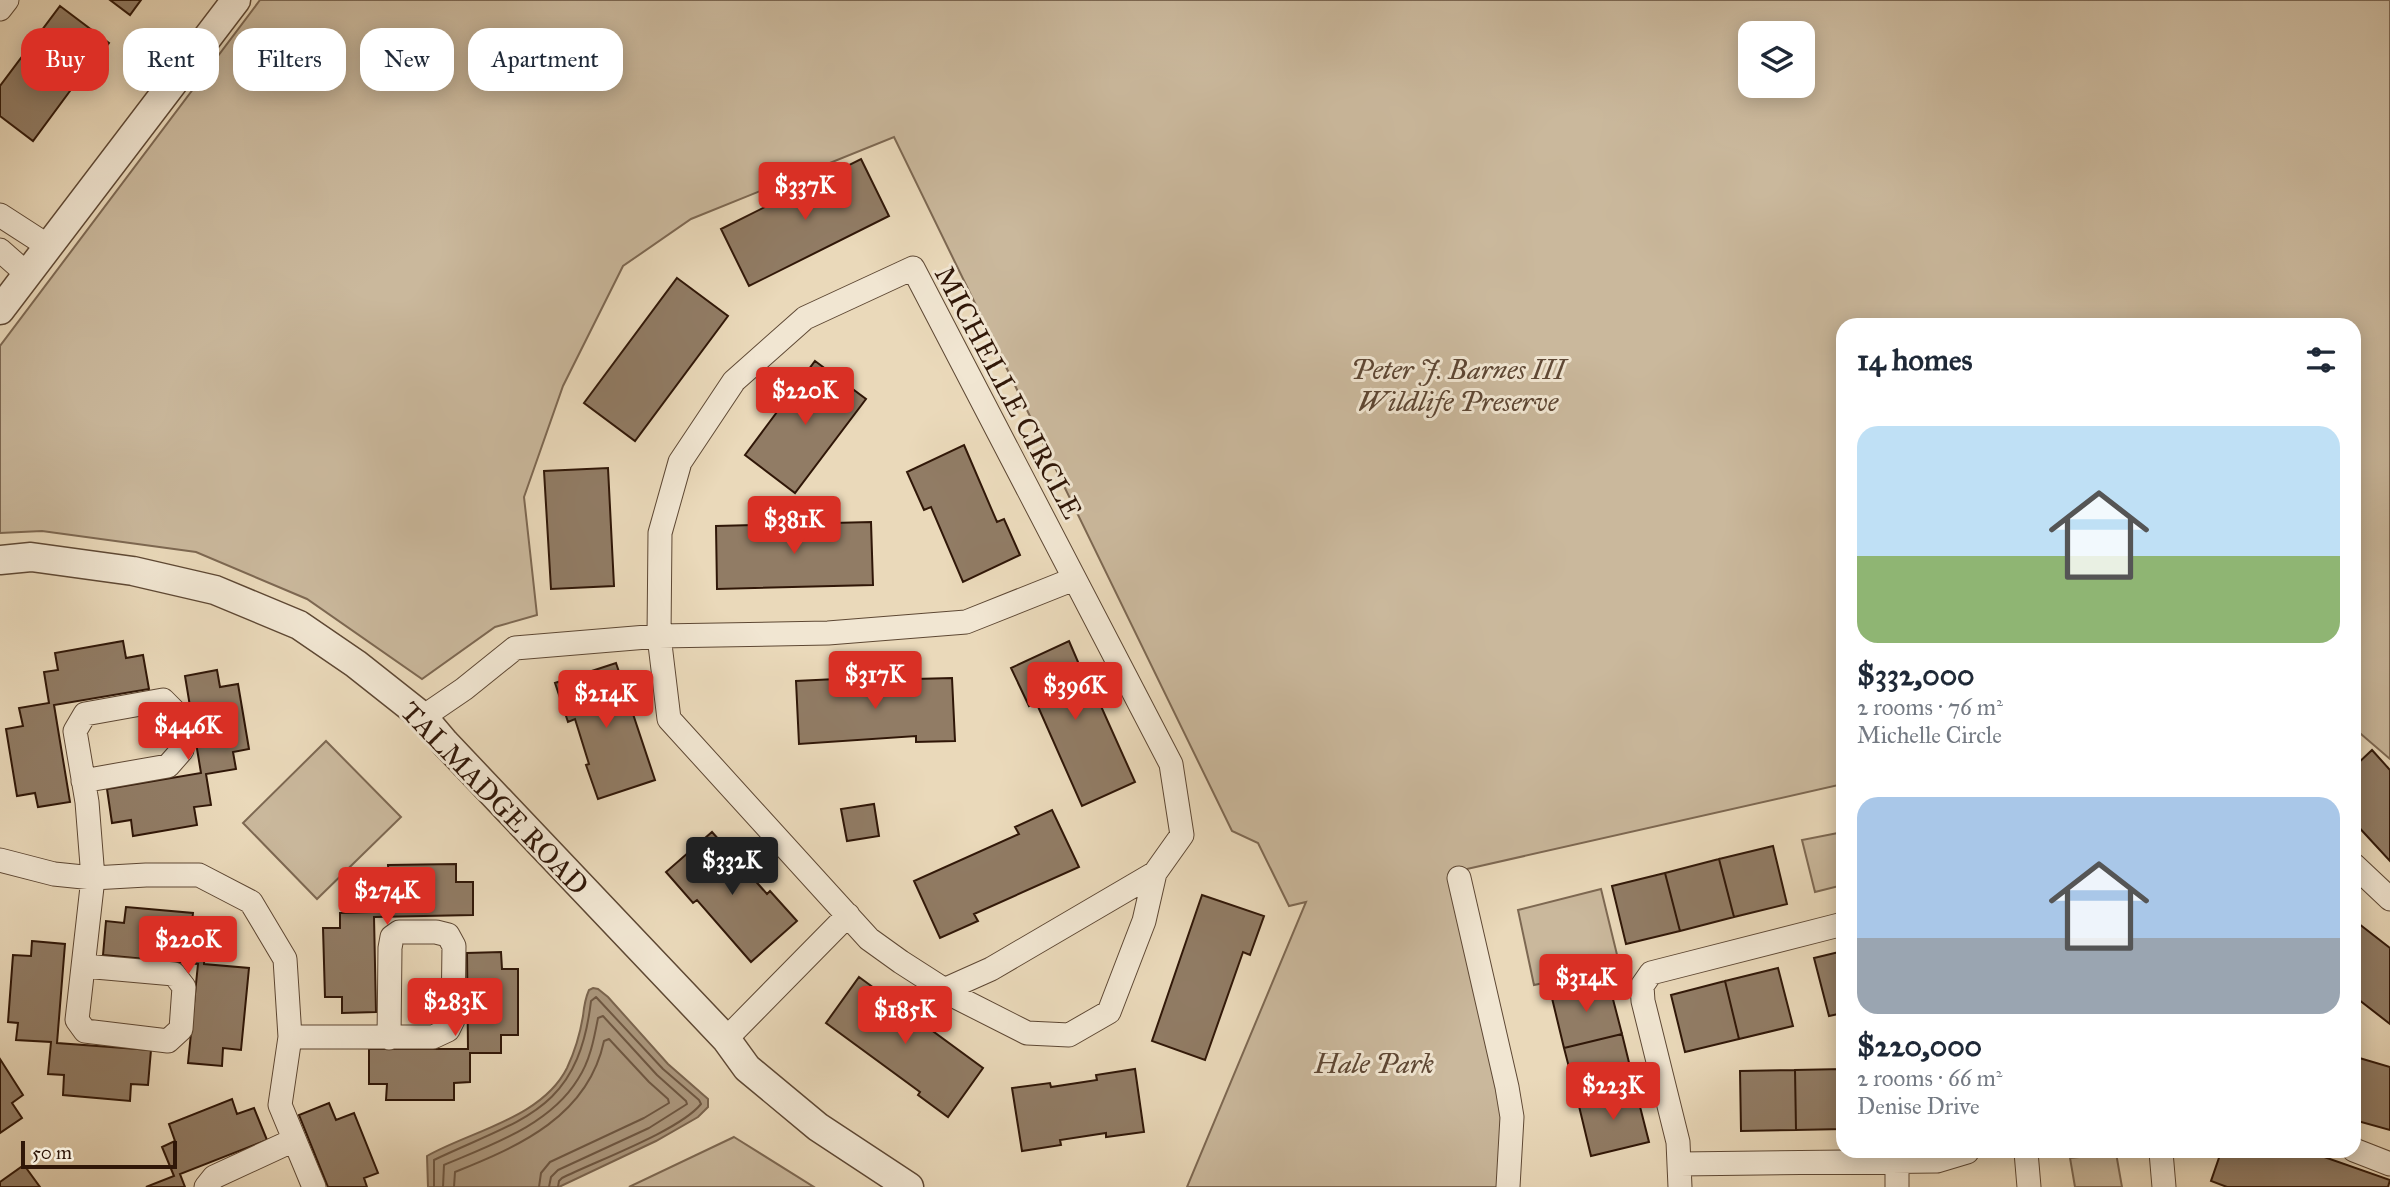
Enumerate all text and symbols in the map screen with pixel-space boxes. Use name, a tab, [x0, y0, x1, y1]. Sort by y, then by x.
map controls	[1738, 21, 1815, 98]
button: layers	[1738, 21, 1815, 98]
chip: Buy	[21, 28, 109, 91]
chip: Rent	[123, 28, 219, 91]
chip: Filters	[233, 28, 346, 91]
chip: New	[360, 28, 454, 91]
chip: Apartment	[468, 28, 623, 91]
pin: $337K	[756, 162, 854, 222]
text: $337K	[775, 171, 835, 199]
street label: MICHELLE CIRCLE	[927, 260, 1090, 525]
icon: filters	[2302, 341, 2340, 379]
text: 14 homes	[1857, 342, 1972, 378]
park label: Peter J. Barnes III Wildlife Preserve	[1351, 352, 1569, 419]
pin: $220K	[756, 368, 854, 427]
text: $220K	[772, 376, 838, 404]
icon: home	[2036, 472, 2162, 598]
pin: $381K	[745, 496, 843, 556]
text: $381K	[764, 505, 824, 533]
pin: $317K	[826, 652, 924, 711]
text: $332,000	[1857, 657, 1975, 693]
text: $317K	[845, 660, 905, 688]
pin: $396K	[1026, 662, 1124, 722]
pin: $214K	[557, 670, 655, 730]
text: $396K	[1043, 671, 1107, 699]
text: $214K	[574, 679, 638, 707]
text: 2 rooms · 76 m²	[1857, 693, 2003, 721]
street label: TALMADGE ROAD	[393, 694, 596, 902]
pin: $446K	[139, 702, 237, 762]
text: $446K	[154, 711, 222, 739]
text: Michelle Circle	[1857, 721, 2002, 749]
pin: $332K	[683, 838, 781, 897]
icon: home	[2036, 843, 2162, 969]
text: $332K	[702, 846, 762, 874]
pin: $274K	[338, 867, 436, 927]
text: $274K	[354, 876, 420, 904]
pin: $220K	[139, 916, 237, 976]
text: $220K	[155, 925, 221, 953]
pin: $314K	[1537, 954, 1635, 1014]
text: $314K	[1555, 963, 1617, 991]
pin: $283K	[406, 978, 504, 1038]
pin: $185K	[856, 986, 954, 1046]
text: $283K	[424, 987, 486, 1015]
text: $185K	[874, 995, 936, 1023]
text: $220,000	[1857, 1028, 1982, 1064]
park label: Hale Park	[1313, 1046, 1434, 1081]
pin: $223K	[1564, 1062, 1662, 1122]
text: 2 rooms · 66 m²	[1857, 1064, 2002, 1092]
text: $223K	[1582, 1071, 1644, 1099]
text: Denise Drive	[1857, 1092, 1980, 1120]
scale bar	[21, 1138, 177, 1170]
text: 50 m	[32, 1141, 72, 1164]

